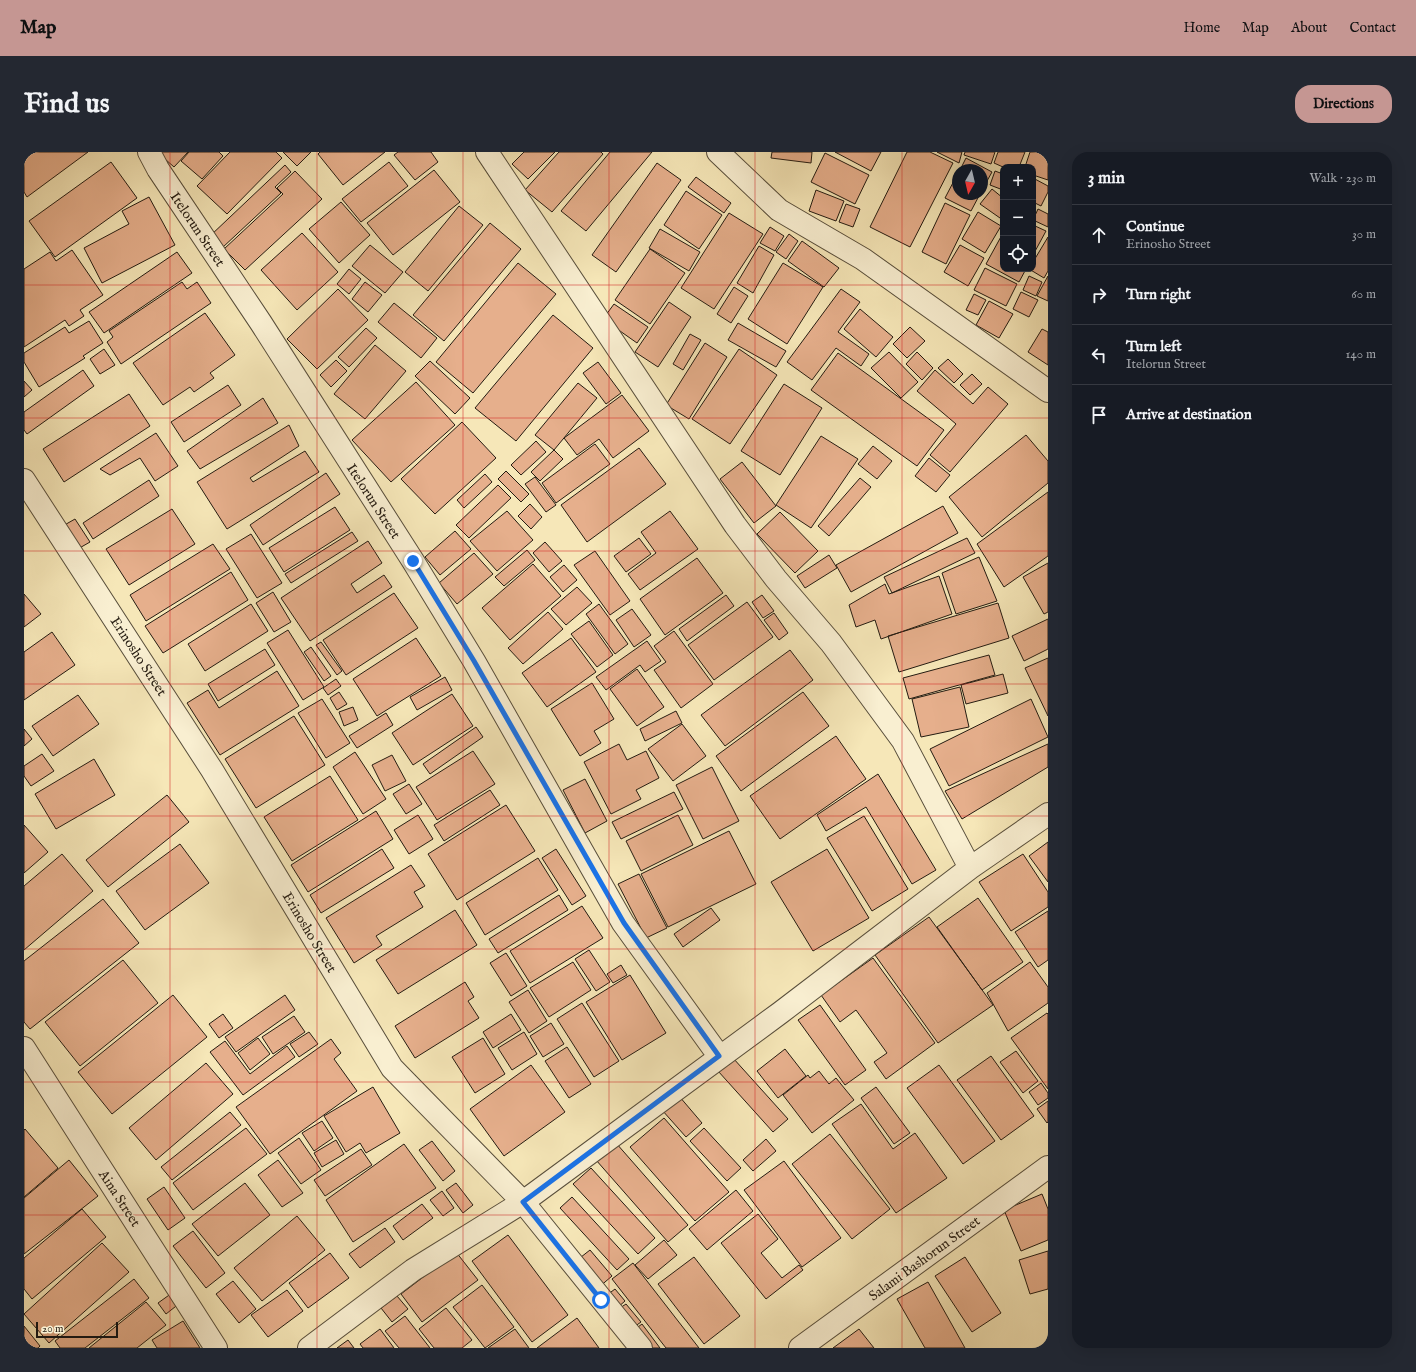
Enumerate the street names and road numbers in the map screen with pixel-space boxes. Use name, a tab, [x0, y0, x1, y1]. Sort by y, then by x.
street label: Itelorun Street	[166, 189, 229, 270]
street label: Itelorun Street	[342, 461, 404, 543]
street label: Erinosho Street	[106, 613, 171, 700]
street label: Erinosho Street	[278, 889, 340, 976]
street label: Aina Street	[93, 1166, 144, 1231]
street label: Salami Bashorun Street	[865, 1212, 984, 1305]

